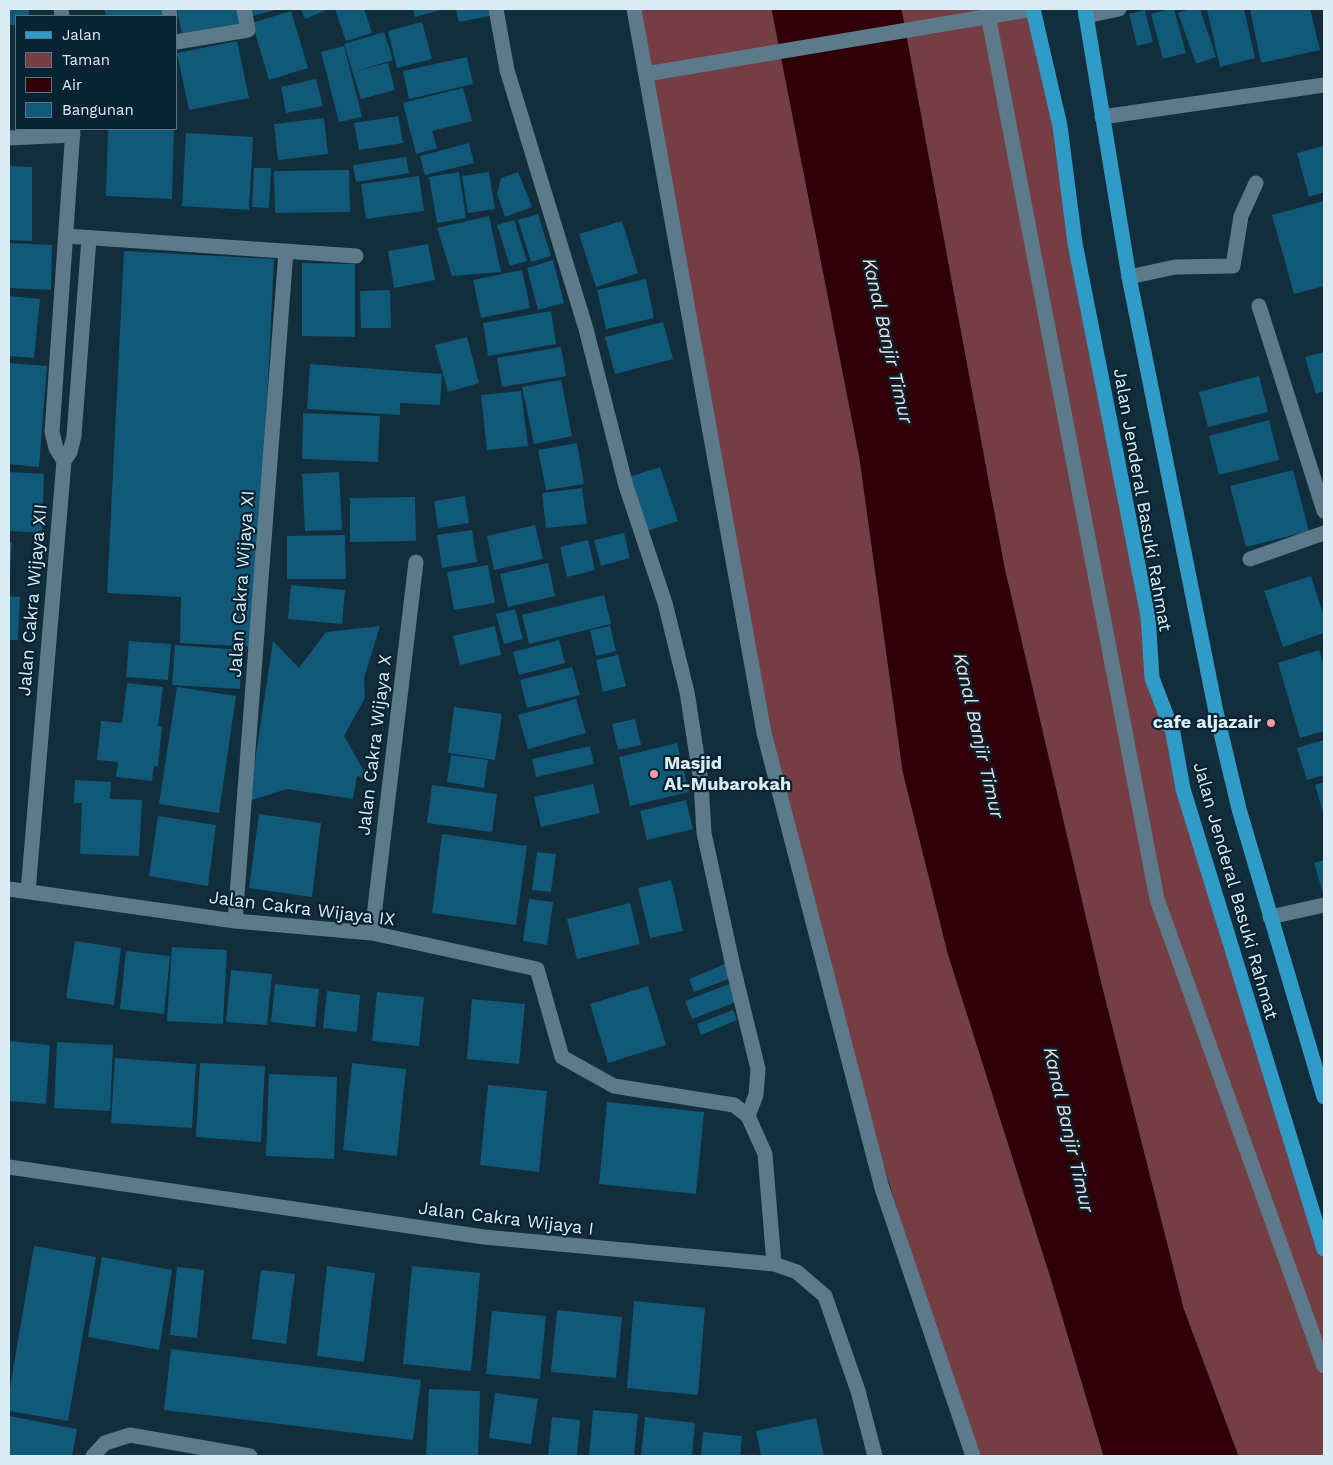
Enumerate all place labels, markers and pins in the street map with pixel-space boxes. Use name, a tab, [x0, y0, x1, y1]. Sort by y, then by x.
place label: cafe aljazair	[1153, 712, 1261, 734]
marker: cafe aljazair	[1265, 717, 1277, 729]
place label: Masjid Al-Mubarokah	[664, 753, 791, 796]
marker: Masjid Al-Mubarokah	[648, 768, 660, 780]

